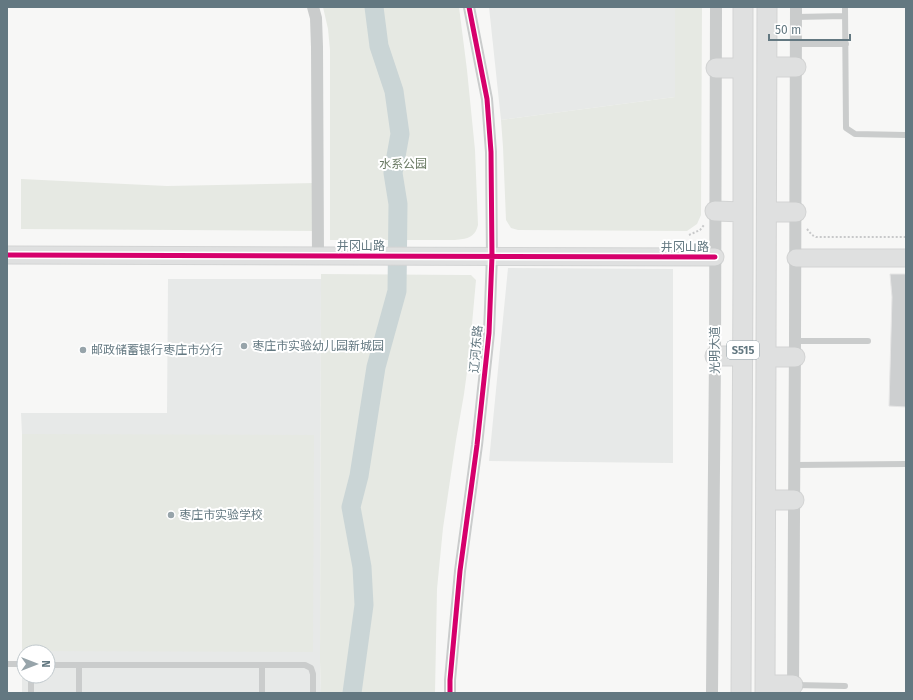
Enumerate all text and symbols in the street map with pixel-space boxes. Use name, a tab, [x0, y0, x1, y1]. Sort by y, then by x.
scale bar	[769, 16, 850, 42]
text: 50 m	[775, 23, 801, 37]
park label: 水系公园	[379, 157, 427, 171]
street label: 井冈山路	[337, 239, 385, 253]
street label: 井冈山路	[661, 240, 709, 254]
street label: 辽河东路	[467, 324, 485, 374]
street label: 光明大道	[708, 326, 722, 374]
place label: 枣庄市实验幼儿园新城园	[252, 339, 384, 353]
marker: 枣庄市实验幼儿园新城园	[239, 341, 249, 351]
road number: S515	[727, 341, 759, 359]
place label: 邮政储蓄银行枣庄市分行	[91, 343, 223, 357]
marker: 邮政储蓄银行枣庄市分行	[78, 345, 88, 355]
place label: 枣庄市实验学校	[179, 508, 263, 522]
marker: 枣庄市实验学校	[166, 510, 176, 520]
north arrow	[16, 644, 56, 684]
text: N	[39, 660, 52, 668]

